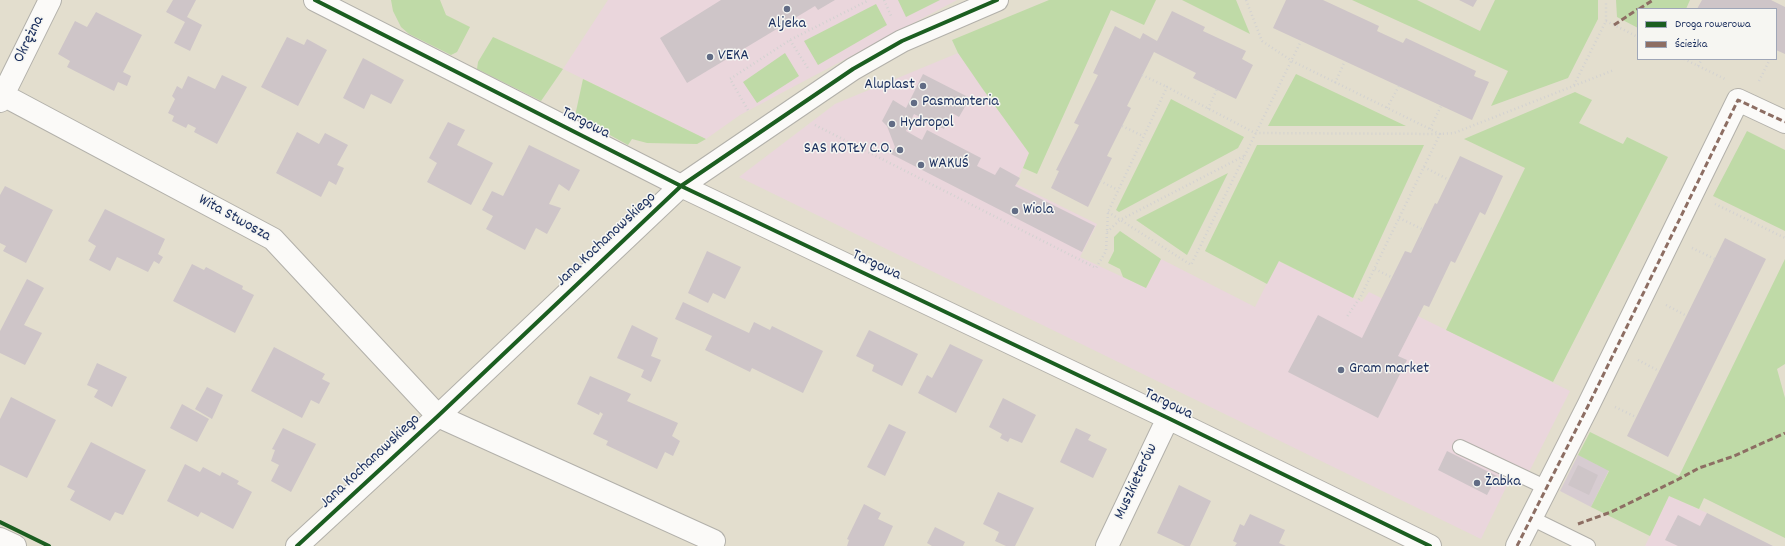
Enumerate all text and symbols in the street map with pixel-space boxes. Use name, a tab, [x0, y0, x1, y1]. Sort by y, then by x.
marker: Aljeka	[782, 4, 792, 14]
legend	[1637, 8, 1777, 60]
street label: Okrężna	[10, 13, 50, 67]
place label: Aljeka	[768, 15, 806, 35]
text: Droga rowerowa	[1675, 16, 1751, 33]
text: Ścieżka	[1675, 36, 1707, 53]
place label: VEKA	[718, 47, 749, 67]
marker: VEKA	[705, 52, 715, 62]
place label: Aluplast	[864, 76, 915, 96]
marker: Aluplast	[918, 81, 928, 91]
place label: Pasmanteria	[922, 93, 999, 113]
marker: Pasmanteria	[909, 98, 919, 108]
street label: Targowa	[558, 104, 612, 144]
place label: Hydropol	[900, 114, 954, 134]
marker: Hydropol	[887, 119, 897, 129]
place label: SAS KOTŁY C.O.	[804, 140, 892, 160]
marker: SAS KOTŁY C.O.	[895, 145, 905, 155]
place label: WAKUŚ	[929, 155, 969, 175]
marker: WAKUŚ	[916, 160, 926, 170]
street label: Jana Kochanowskiego	[553, 189, 661, 291]
street label: Wita Stwosza	[194, 191, 274, 247]
place label: Wiola	[1023, 201, 1054, 221]
marker: Wiola	[1010, 206, 1020, 216]
street label: Targowa	[848, 246, 904, 286]
place label: Gram market	[1349, 360, 1429, 380]
marker: Gram market	[1336, 365, 1346, 375]
street label: Targowa	[1141, 385, 1195, 425]
street label: Jana Kochanowskiego	[317, 411, 425, 513]
street label: Muszkieterów	[1111, 441, 1163, 523]
place label: Żabka	[1485, 473, 1521, 493]
marker: Żabka	[1472, 478, 1482, 488]

